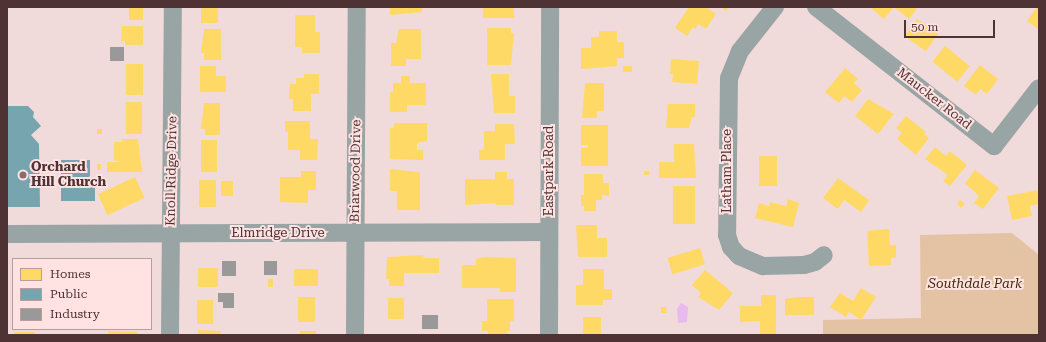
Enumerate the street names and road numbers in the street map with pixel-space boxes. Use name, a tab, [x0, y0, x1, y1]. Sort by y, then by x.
street label: Maucker Road	[894, 65, 974, 133]
street label: Knoll Ridge Drive	[163, 116, 181, 226]
street label: Briarwood Drive	[347, 119, 365, 223]
street label: Eastpark Road	[541, 126, 557, 216]
street label: Latham Place	[719, 129, 735, 213]
street label: Elmridge Drive	[231, 225, 325, 241]

